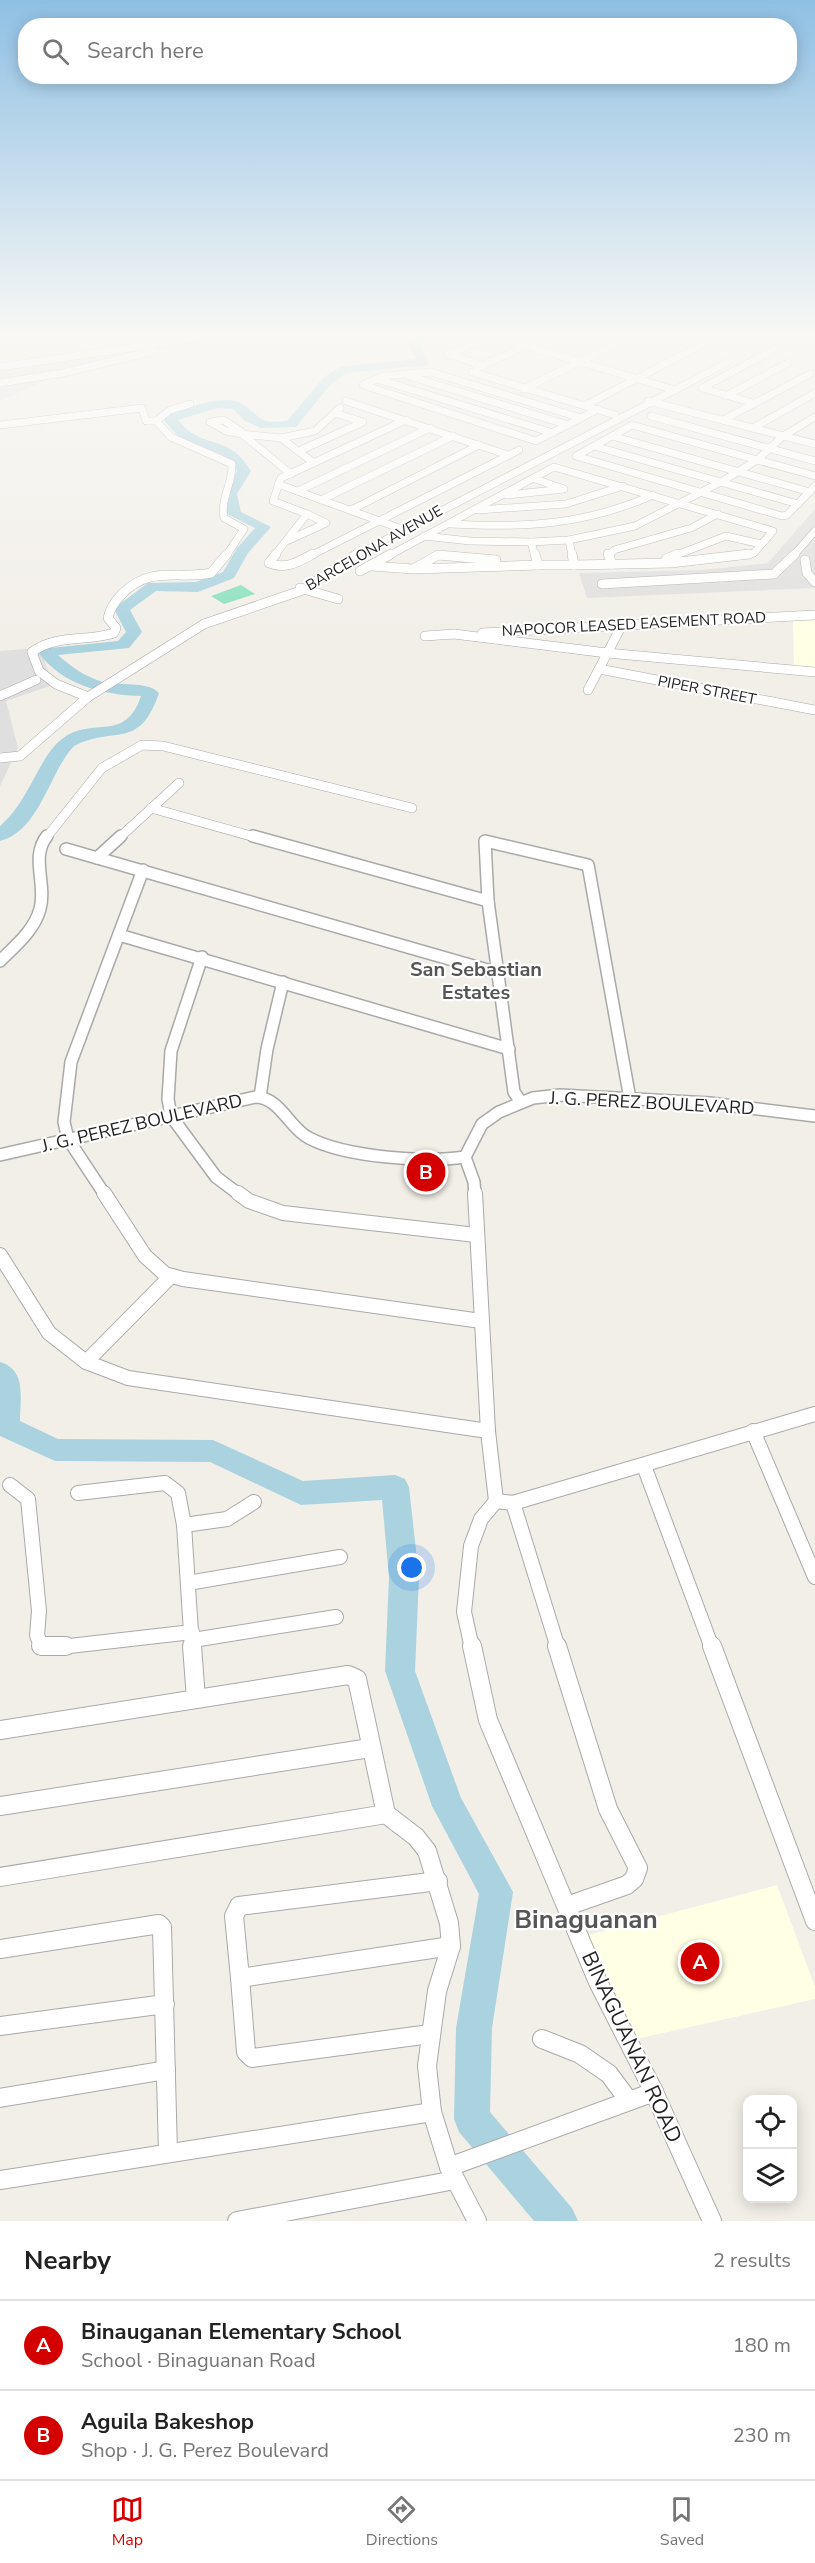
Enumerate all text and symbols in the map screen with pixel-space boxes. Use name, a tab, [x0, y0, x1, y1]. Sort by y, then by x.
search box	[18, 18, 797, 84]
icon: search	[39, 35, 72, 68]
text: Search here	[87, 36, 204, 66]
street label: BARCELONA AVENUE	[302, 501, 446, 595]
street label: NAPOCOR LEASED EASEMENT ROAD	[501, 607, 767, 641]
street label: PIPER STREET	[656, 671, 758, 709]
district label: San Sebastian Estates	[410, 956, 542, 1006]
street label: J. G. PEREZ BOULEVARD	[548, 1086, 755, 1120]
street label: J. G. PEREZ BOULEVARD	[38, 1088, 245, 1158]
pin: B	[406, 1150, 446, 1194]
your location	[397, 1553, 426, 1582]
district label: Binaguanan	[514, 1902, 658, 1937]
pin: A	[680, 1940, 720, 1984]
street label: BINAGUANAN ROAD	[575, 1947, 689, 2147]
map controls	[743, 2095, 797, 2203]
button: locate	[743, 2095, 797, 2149]
button: layers	[743, 2149, 797, 2203]
text: Nearby	[24, 2243, 111, 2278]
text: 2 results	[713, 2247, 791, 2274]
text: Binauganan Elementary School	[81, 2317, 401, 2347]
text: A	[36, 2332, 51, 2359]
text: 180 m	[733, 2332, 791, 2359]
text: School · Binaguanan Road	[81, 2347, 316, 2374]
text: Aguila Bakeshop	[81, 2407, 254, 2437]
text: B	[37, 2422, 50, 2449]
text: 230 m	[733, 2422, 791, 2449]
text: Shop · J. G. Perez Boulevard	[81, 2437, 329, 2464]
tab: Map	[111, 2493, 144, 2551]
tab: Directions	[366, 2493, 438, 2551]
tab: Saved	[660, 2493, 704, 2551]

